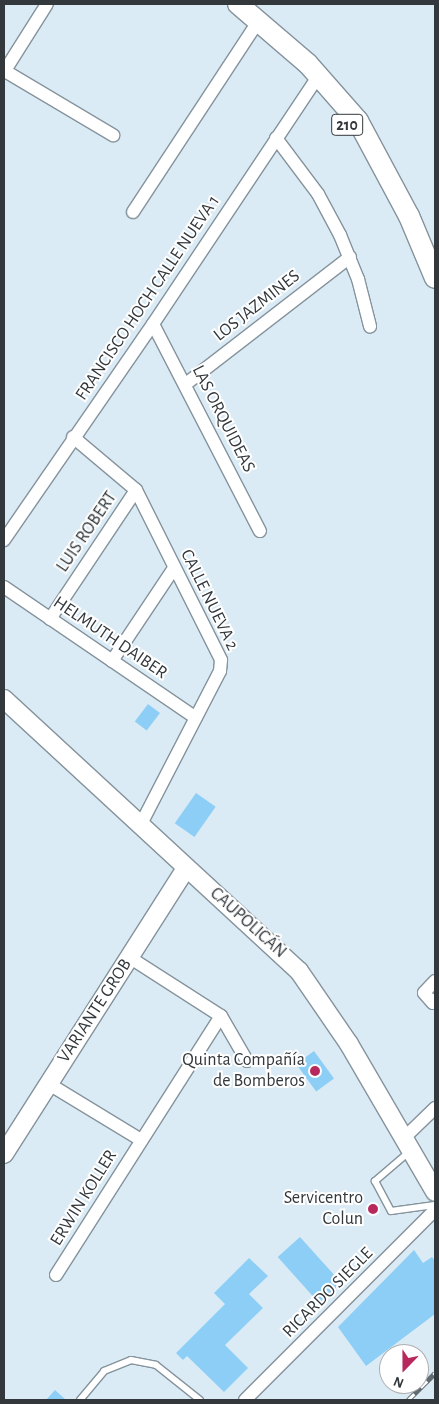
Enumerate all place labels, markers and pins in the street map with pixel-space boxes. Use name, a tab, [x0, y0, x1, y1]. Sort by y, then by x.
place label: Quinta Compañía de Bomberos	[182, 1050, 305, 1092]
marker: Quinta Compañía de Bomberos	[309, 1065, 321, 1077]
place label: Servicentro Colun	[284, 1188, 363, 1230]
marker: Servicentro Colun	[367, 1203, 379, 1215]

